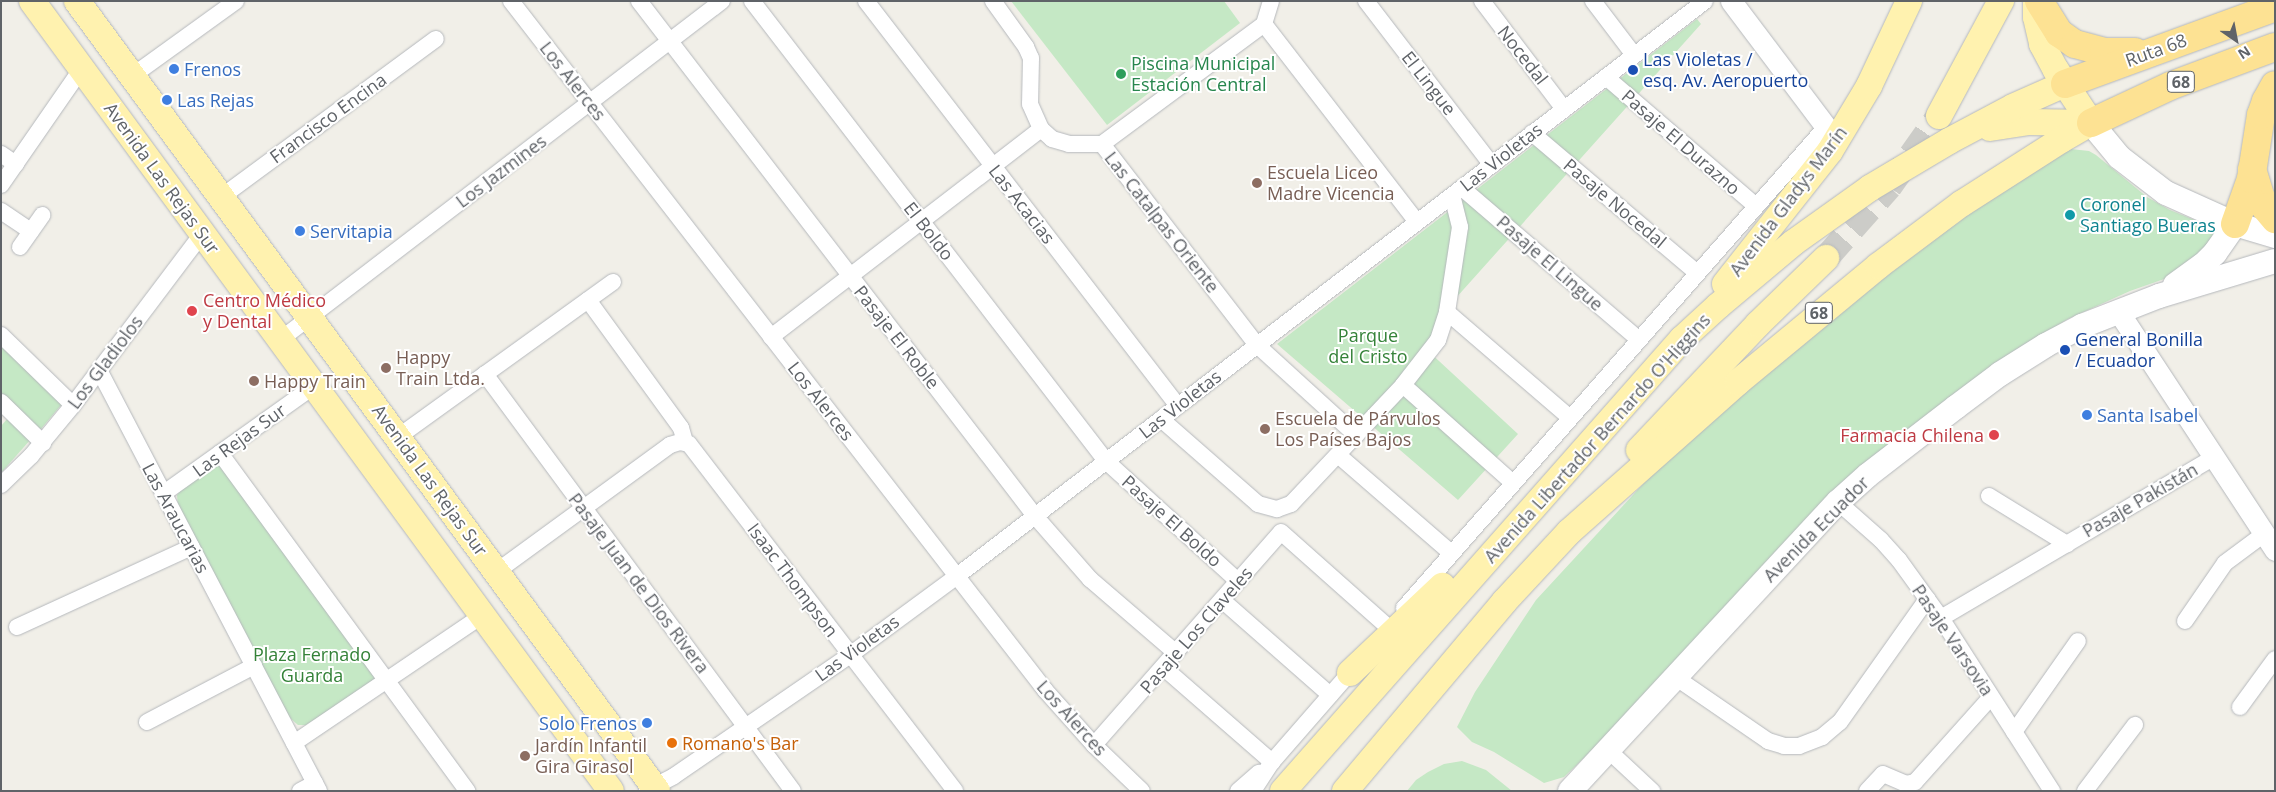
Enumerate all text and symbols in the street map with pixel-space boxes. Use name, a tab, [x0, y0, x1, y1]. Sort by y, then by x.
north arrow	[2211, 15, 2261, 65]
street label: Nocedal	[1493, 21, 1553, 89]
street label: Ruta 68	[2122, 29, 2190, 71]
street label: Los Alerces	[535, 37, 611, 125]
text: N	[2234, 42, 2254, 64]
street label: El Lingue	[1397, 47, 1461, 119]
place label: Las Violetas / esq. Av. Aeropuerto	[1643, 49, 1808, 92]
place label: Piscina Municipal Estación Central	[1131, 53, 1275, 96]
place label: Frenos	[184, 58, 241, 80]
marker: Frenos	[168, 63, 180, 75]
marker: Las Violetas / esq. Av. Aeropuerto	[1627, 64, 1639, 76]
street label: Francisco Encina	[266, 68, 390, 168]
marker: Piscina Municipal Estación Central	[1115, 68, 1127, 80]
road number: 68	[2166, 68, 2196, 95]
street label: Pasaje El Durazno	[1617, 85, 1745, 199]
place label: Las Rejas	[177, 89, 254, 111]
marker: Las Rejas	[161, 94, 173, 106]
street label: Avenida Las Rejas Sur	[100, 98, 224, 258]
street label: Las Violetas	[1456, 118, 1546, 196]
street label: Avenida Gladys Marín	[1725, 122, 1851, 280]
street label: Los Jazmines	[452, 130, 550, 212]
street label: Las Catalpas Oriente	[1100, 147, 1224, 297]
street label: Pasaje Nocedal	[1559, 154, 1671, 252]
street label: Las Acacias	[984, 160, 1060, 248]
place label: Escuela Liceo Madre Vicencia	[1267, 162, 1395, 204]
marker: Escuela Liceo Madre Vicencia	[1251, 177, 1263, 189]
place label: Coronel Santiago Bueras	[2080, 194, 2216, 236]
street label: El Boldo	[900, 198, 958, 264]
marker: Coronel Santiago Bueras	[2064, 209, 2076, 221]
street label: Pasaje El Lingue	[1492, 211, 1608, 315]
place label: Servitapia	[310, 220, 393, 242]
marker: Servitapia	[294, 225, 306, 237]
street label: Pasaje El Roble	[850, 281, 944, 393]
place label: Centro Médico y Dental	[203, 290, 326, 332]
road number: 68	[1804, 300, 1834, 326]
marker: Centro Médico y Dental	[185, 304, 199, 318]
street label: Avenida Libertador Bernardo O'Higgins	[1479, 309, 1715, 567]
street label: Los Gladiolos	[63, 311, 147, 413]
park label: Parque del Cristo	[1328, 325, 1408, 368]
place label: General Bonilla / Ecuador	[2075, 329, 2203, 372]
marker: General Bonilla / Ecuador	[2059, 344, 2071, 356]
place label: Happy Train Ltda.	[396, 347, 485, 389]
street label: Los Alerces	[783, 357, 859, 445]
marker: Happy Train Ltda.	[380, 362, 392, 374]
street label: Las Violetas	[1135, 365, 1225, 443]
place label: Happy Train	[264, 370, 366, 392]
marker: Happy Train	[248, 375, 260, 387]
street label: Las Rejas Sur	[188, 399, 290, 481]
street label: Avenida Las Rejas Sur	[368, 400, 492, 560]
place label: Santa Isabel	[2097, 404, 2198, 426]
place label: Escuela de Párvulos Los Países Bajos	[1275, 408, 1441, 450]
marker: Santa Isabel	[2081, 409, 2093, 421]
marker: Escuela de Párvulos Los Países Bajos	[1259, 423, 1271, 435]
place label: Farmacia Chilena	[1840, 424, 1984, 446]
marker: Farmacia Chilena	[1988, 429, 2000, 441]
street label: Pasaje Pakistán	[2078, 458, 2202, 542]
street label: Las Araucarias	[138, 459, 214, 577]
street label: Pasaje El Boldo	[1118, 471, 1226, 571]
street label: Avenida Ecuador	[1759, 472, 1873, 586]
street label: Pasaje Juan de Dios Rivera	[564, 489, 714, 677]
street label: Isaac Thompson	[743, 519, 843, 641]
street label: Pasaje Los Claveles	[1135, 562, 1257, 698]
street label: Pasaje Varsovia	[1908, 580, 1998, 700]
street label: Las Violetas	[811, 610, 903, 686]
park label: Plaza Fernado Guarda	[253, 644, 371, 686]
street label: Los Alerces	[1032, 676, 1112, 760]
place label: Solo Frenos	[539, 712, 637, 734]
marker: Solo Frenos	[641, 717, 653, 729]
place label: Romano's Bar	[682, 732, 799, 754]
place label: Jardín Infantil Gira Girasol	[535, 735, 647, 778]
marker: Romano's Bar	[666, 737, 678, 749]
marker: Jardín Infantil Gira Girasol	[519, 750, 531, 762]

